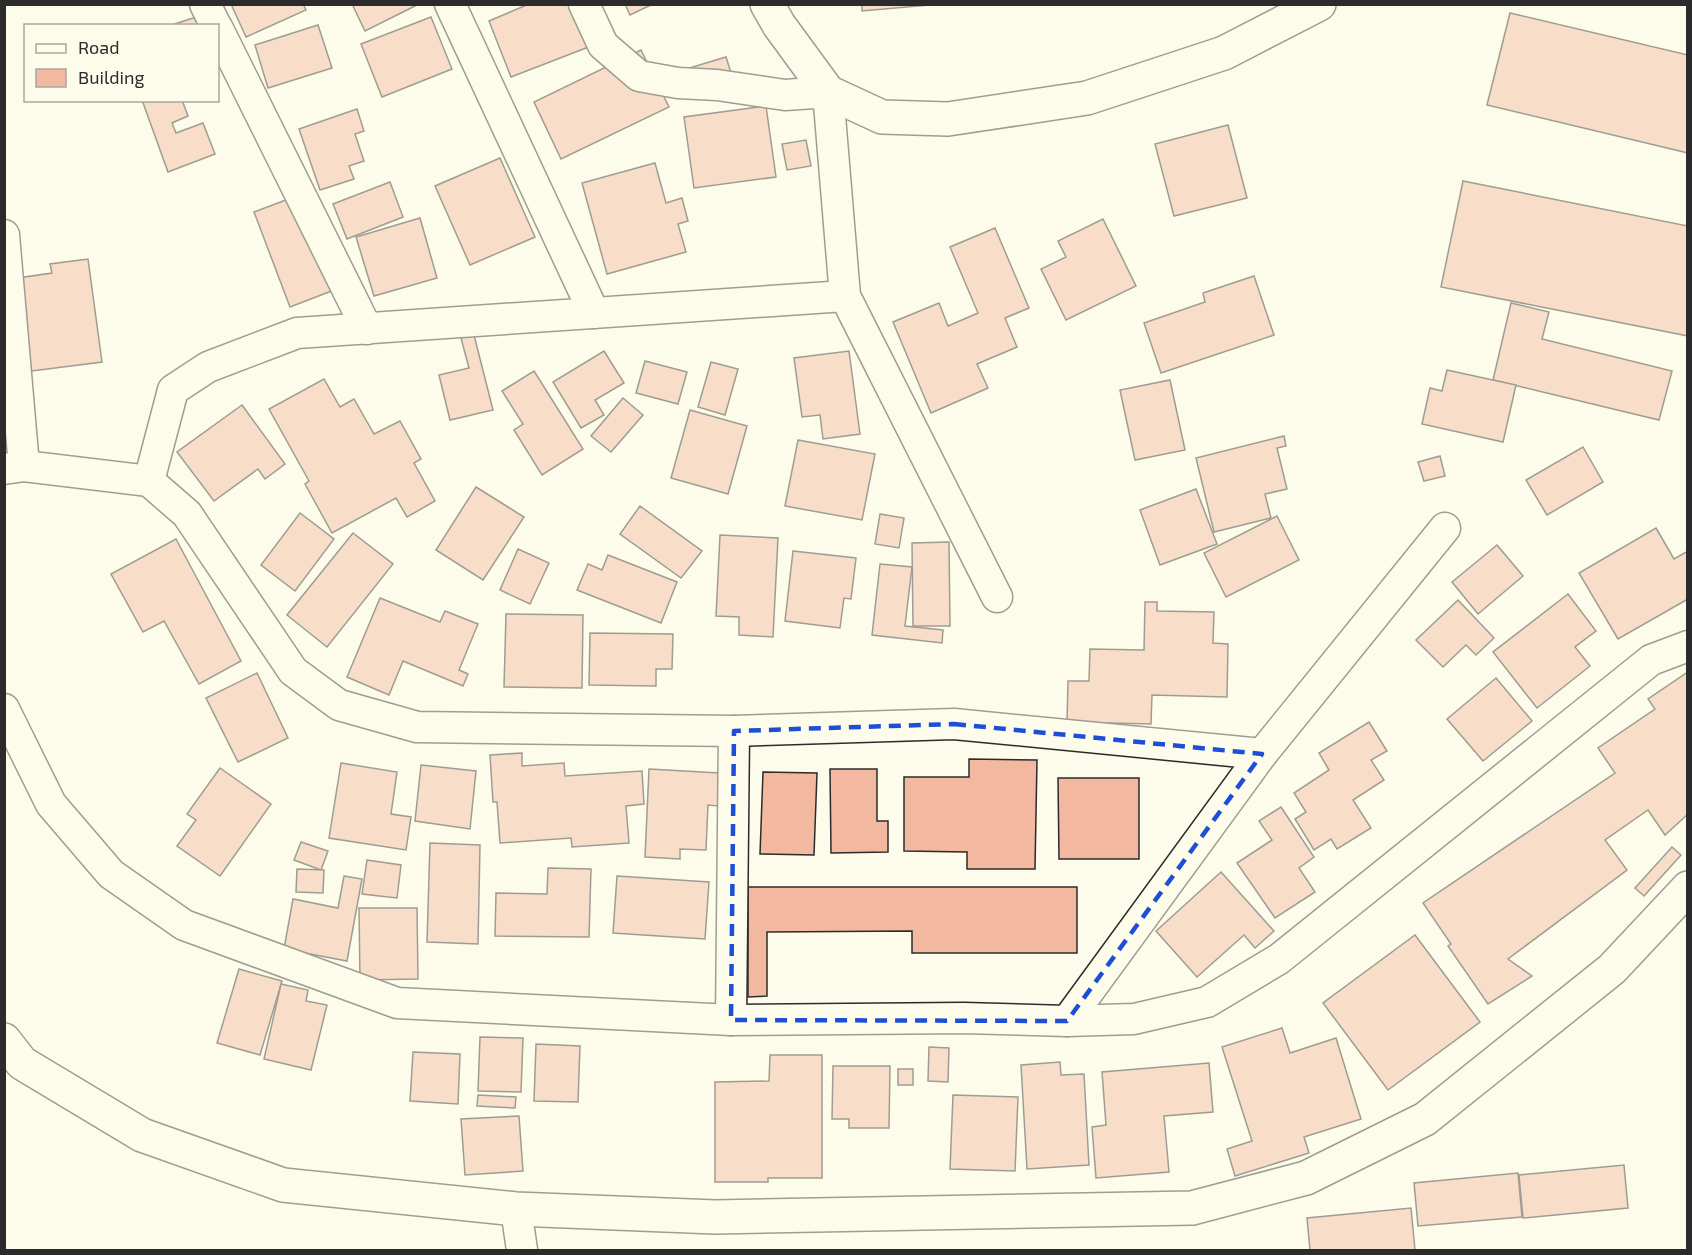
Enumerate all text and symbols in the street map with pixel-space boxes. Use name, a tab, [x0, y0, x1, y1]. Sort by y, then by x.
legend	[24, 24, 219, 102]
text: Road	[78, 36, 119, 58]
text: Building	[78, 66, 145, 88]

